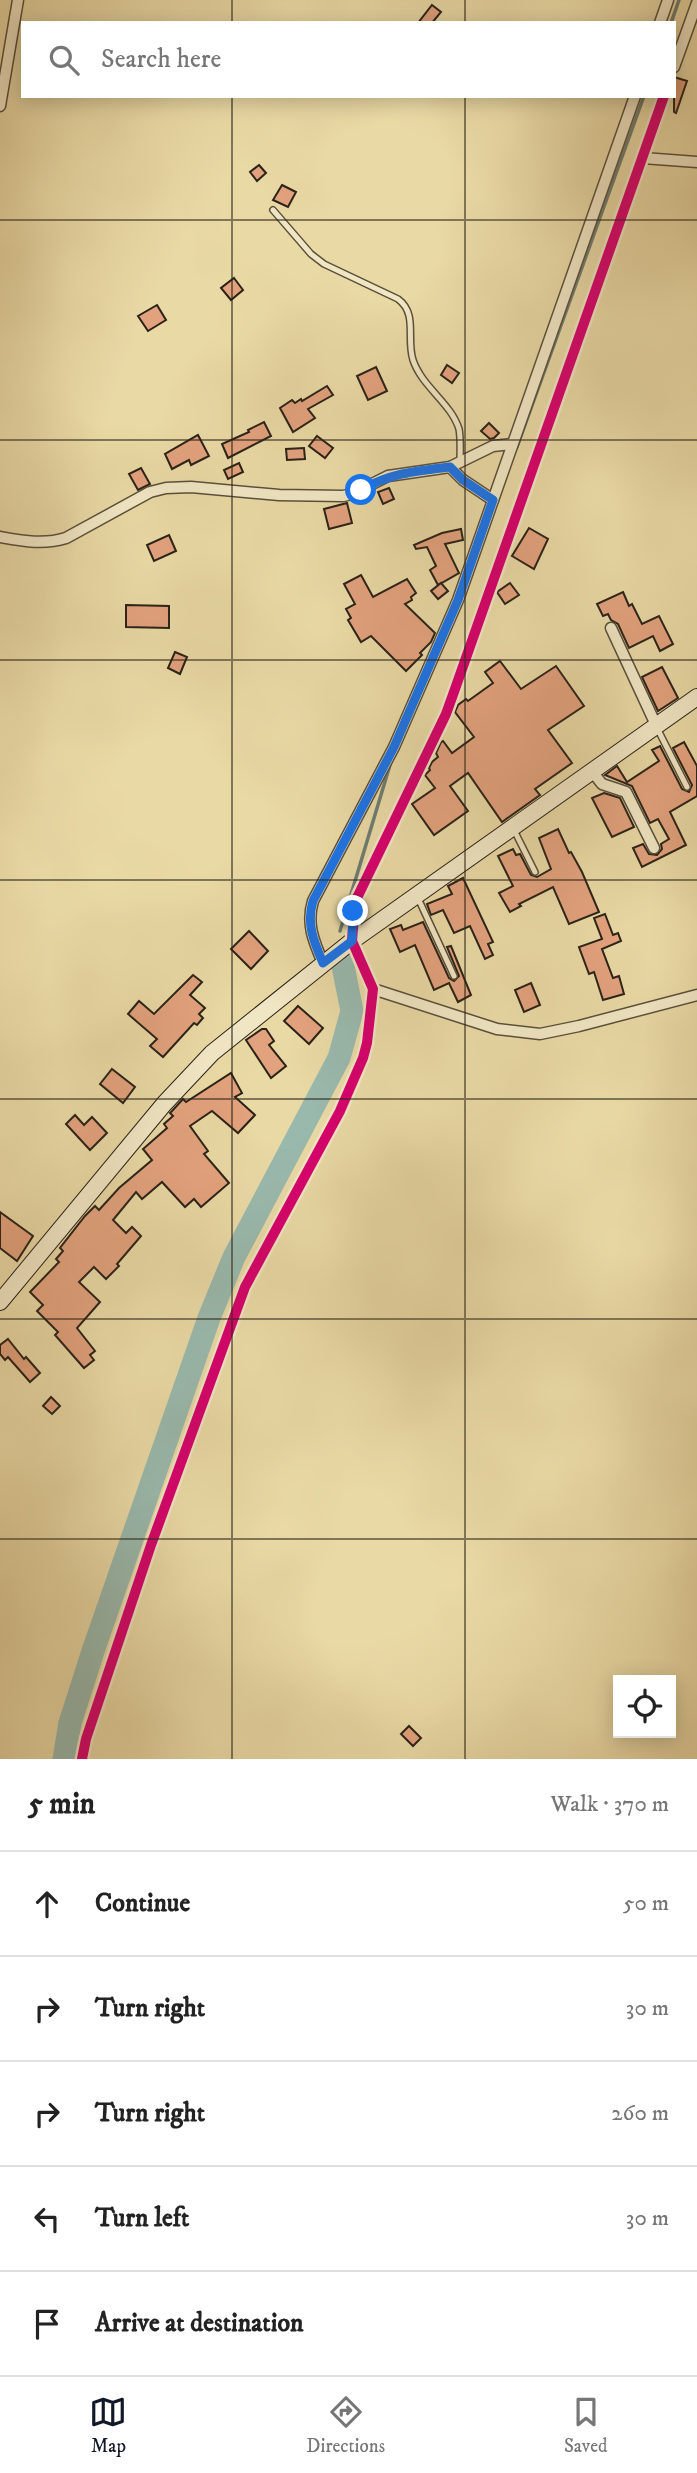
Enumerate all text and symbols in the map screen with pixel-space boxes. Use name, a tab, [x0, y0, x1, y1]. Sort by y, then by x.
search box	[21, 21, 676, 98]
icon: search	[45, 41, 83, 79]
text: Search here	[101, 43, 221, 76]
route start	[345, 474, 376, 505]
route end	[337, 895, 368, 926]
map controls	[613, 1675, 676, 1738]
button: locate	[613, 1675, 676, 1738]
text: 5 min	[28, 1786, 95, 1823]
text: Walk · 370 m	[551, 1790, 669, 1819]
icon: ahead	[28, 1885, 66, 1923]
text: Continue	[95, 1887, 190, 1920]
text: 50 m	[623, 1889, 669, 1918]
icon: right	[28, 1990, 66, 2028]
text: Turn right	[95, 1992, 205, 2025]
text: 30 m	[626, 1994, 669, 2023]
icon: right	[28, 2095, 66, 2133]
text: Turn right	[95, 2097, 205, 2130]
text: 260 m	[611, 2099, 669, 2128]
icon: left	[28, 2200, 66, 2238]
text: Turn left	[95, 2202, 189, 2235]
text: 30 m	[626, 2204, 669, 2233]
icon: arrive	[28, 2305, 66, 2343]
text: Arrive at destination	[95, 2307, 304, 2340]
tab: Map	[89, 2393, 127, 2458]
tab: Directions	[306, 2393, 385, 2458]
tab: Saved	[564, 2393, 608, 2458]

